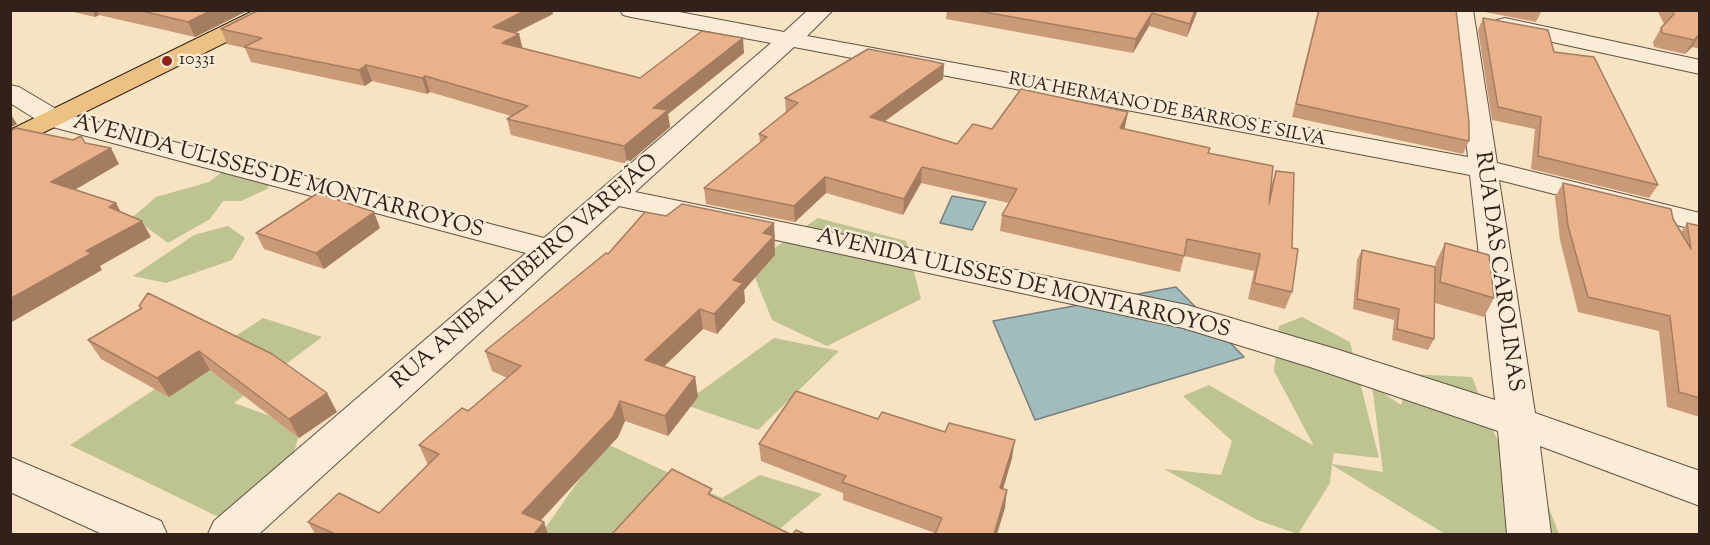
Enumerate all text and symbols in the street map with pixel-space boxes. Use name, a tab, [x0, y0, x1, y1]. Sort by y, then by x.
place label: 10331	[179, 50, 215, 72]
marker: 10331	[160, 54, 174, 68]
street label: RUA HERMANO DE BARROS E SILVA	[1006, 70, 1328, 152]
street label: AVENIDA ULISSES DE MONTARROYOS	[70, 110, 486, 246]
street label: RUA ANIBAL RIBEIRO VAREJÃO	[387, 150, 665, 396]
street label: RUA DAS CAROLINAS	[1467, 150, 1527, 394]
street label: AVENIDA ULISSES DE MONTARROYOS	[814, 224, 1232, 346]

